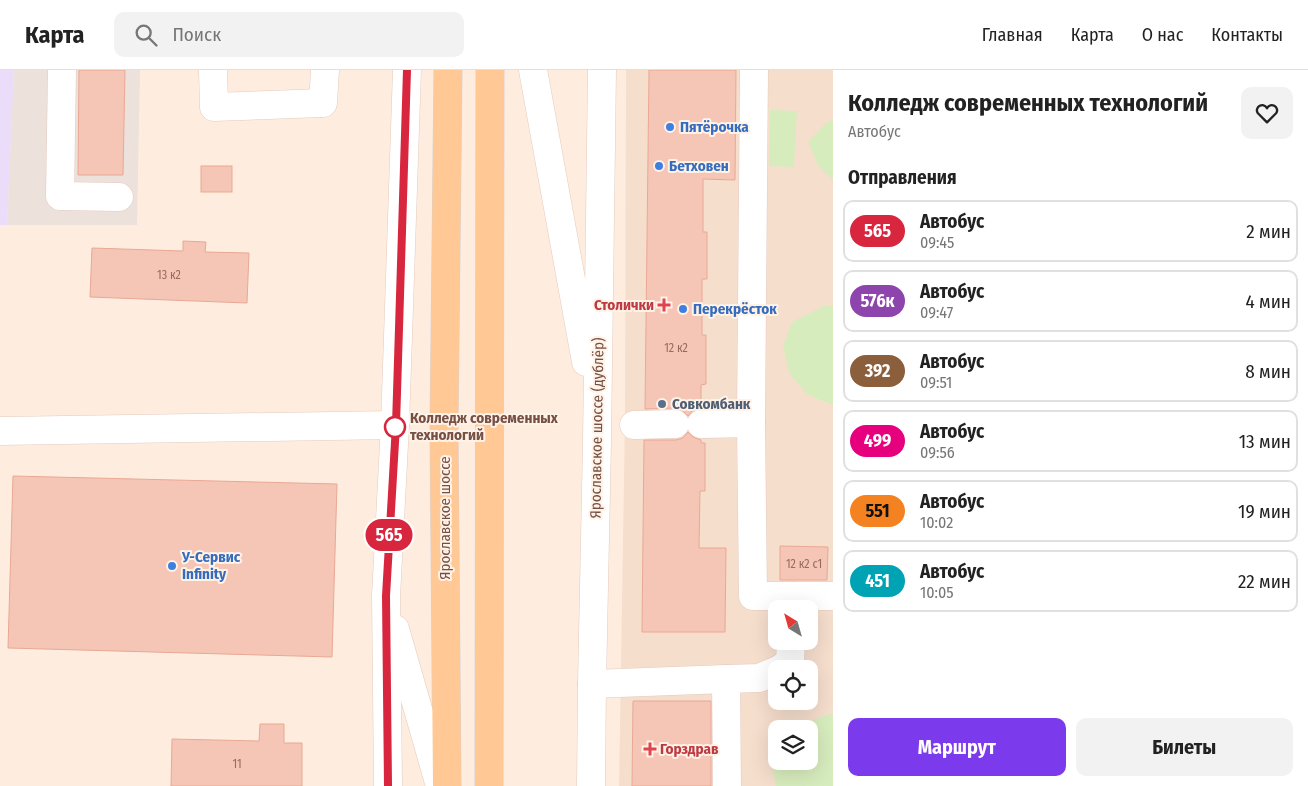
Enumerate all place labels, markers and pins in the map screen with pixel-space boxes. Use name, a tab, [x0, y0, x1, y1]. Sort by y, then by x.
place label: Пятёрочка	[680, 118, 749, 136]
marker: Пятёрочка	[664, 121, 676, 133]
place label: Бетховен	[669, 157, 729, 175]
marker: Бетховен	[653, 160, 665, 172]
place label: Столички	[594, 296, 654, 314]
marker: Столички	[658, 299, 670, 311]
place label: Перекрёсток	[693, 300, 777, 318]
marker: Перекрёсток	[677, 303, 689, 315]
place label: Совкомбанк	[672, 395, 751, 413]
marker: Совкомбанк	[656, 398, 668, 410]
place label: Колледж современных технологий	[410, 409, 559, 444]
marker: Колледж современных технологий	[384, 416, 406, 438]
place label: У-Сервис Infinity	[181, 548, 241, 583]
marker: У-Сервис Infinity	[166, 560, 178, 572]
place label: Горздрав	[660, 740, 719, 758]
marker: Горздрав	[644, 743, 656, 755]

